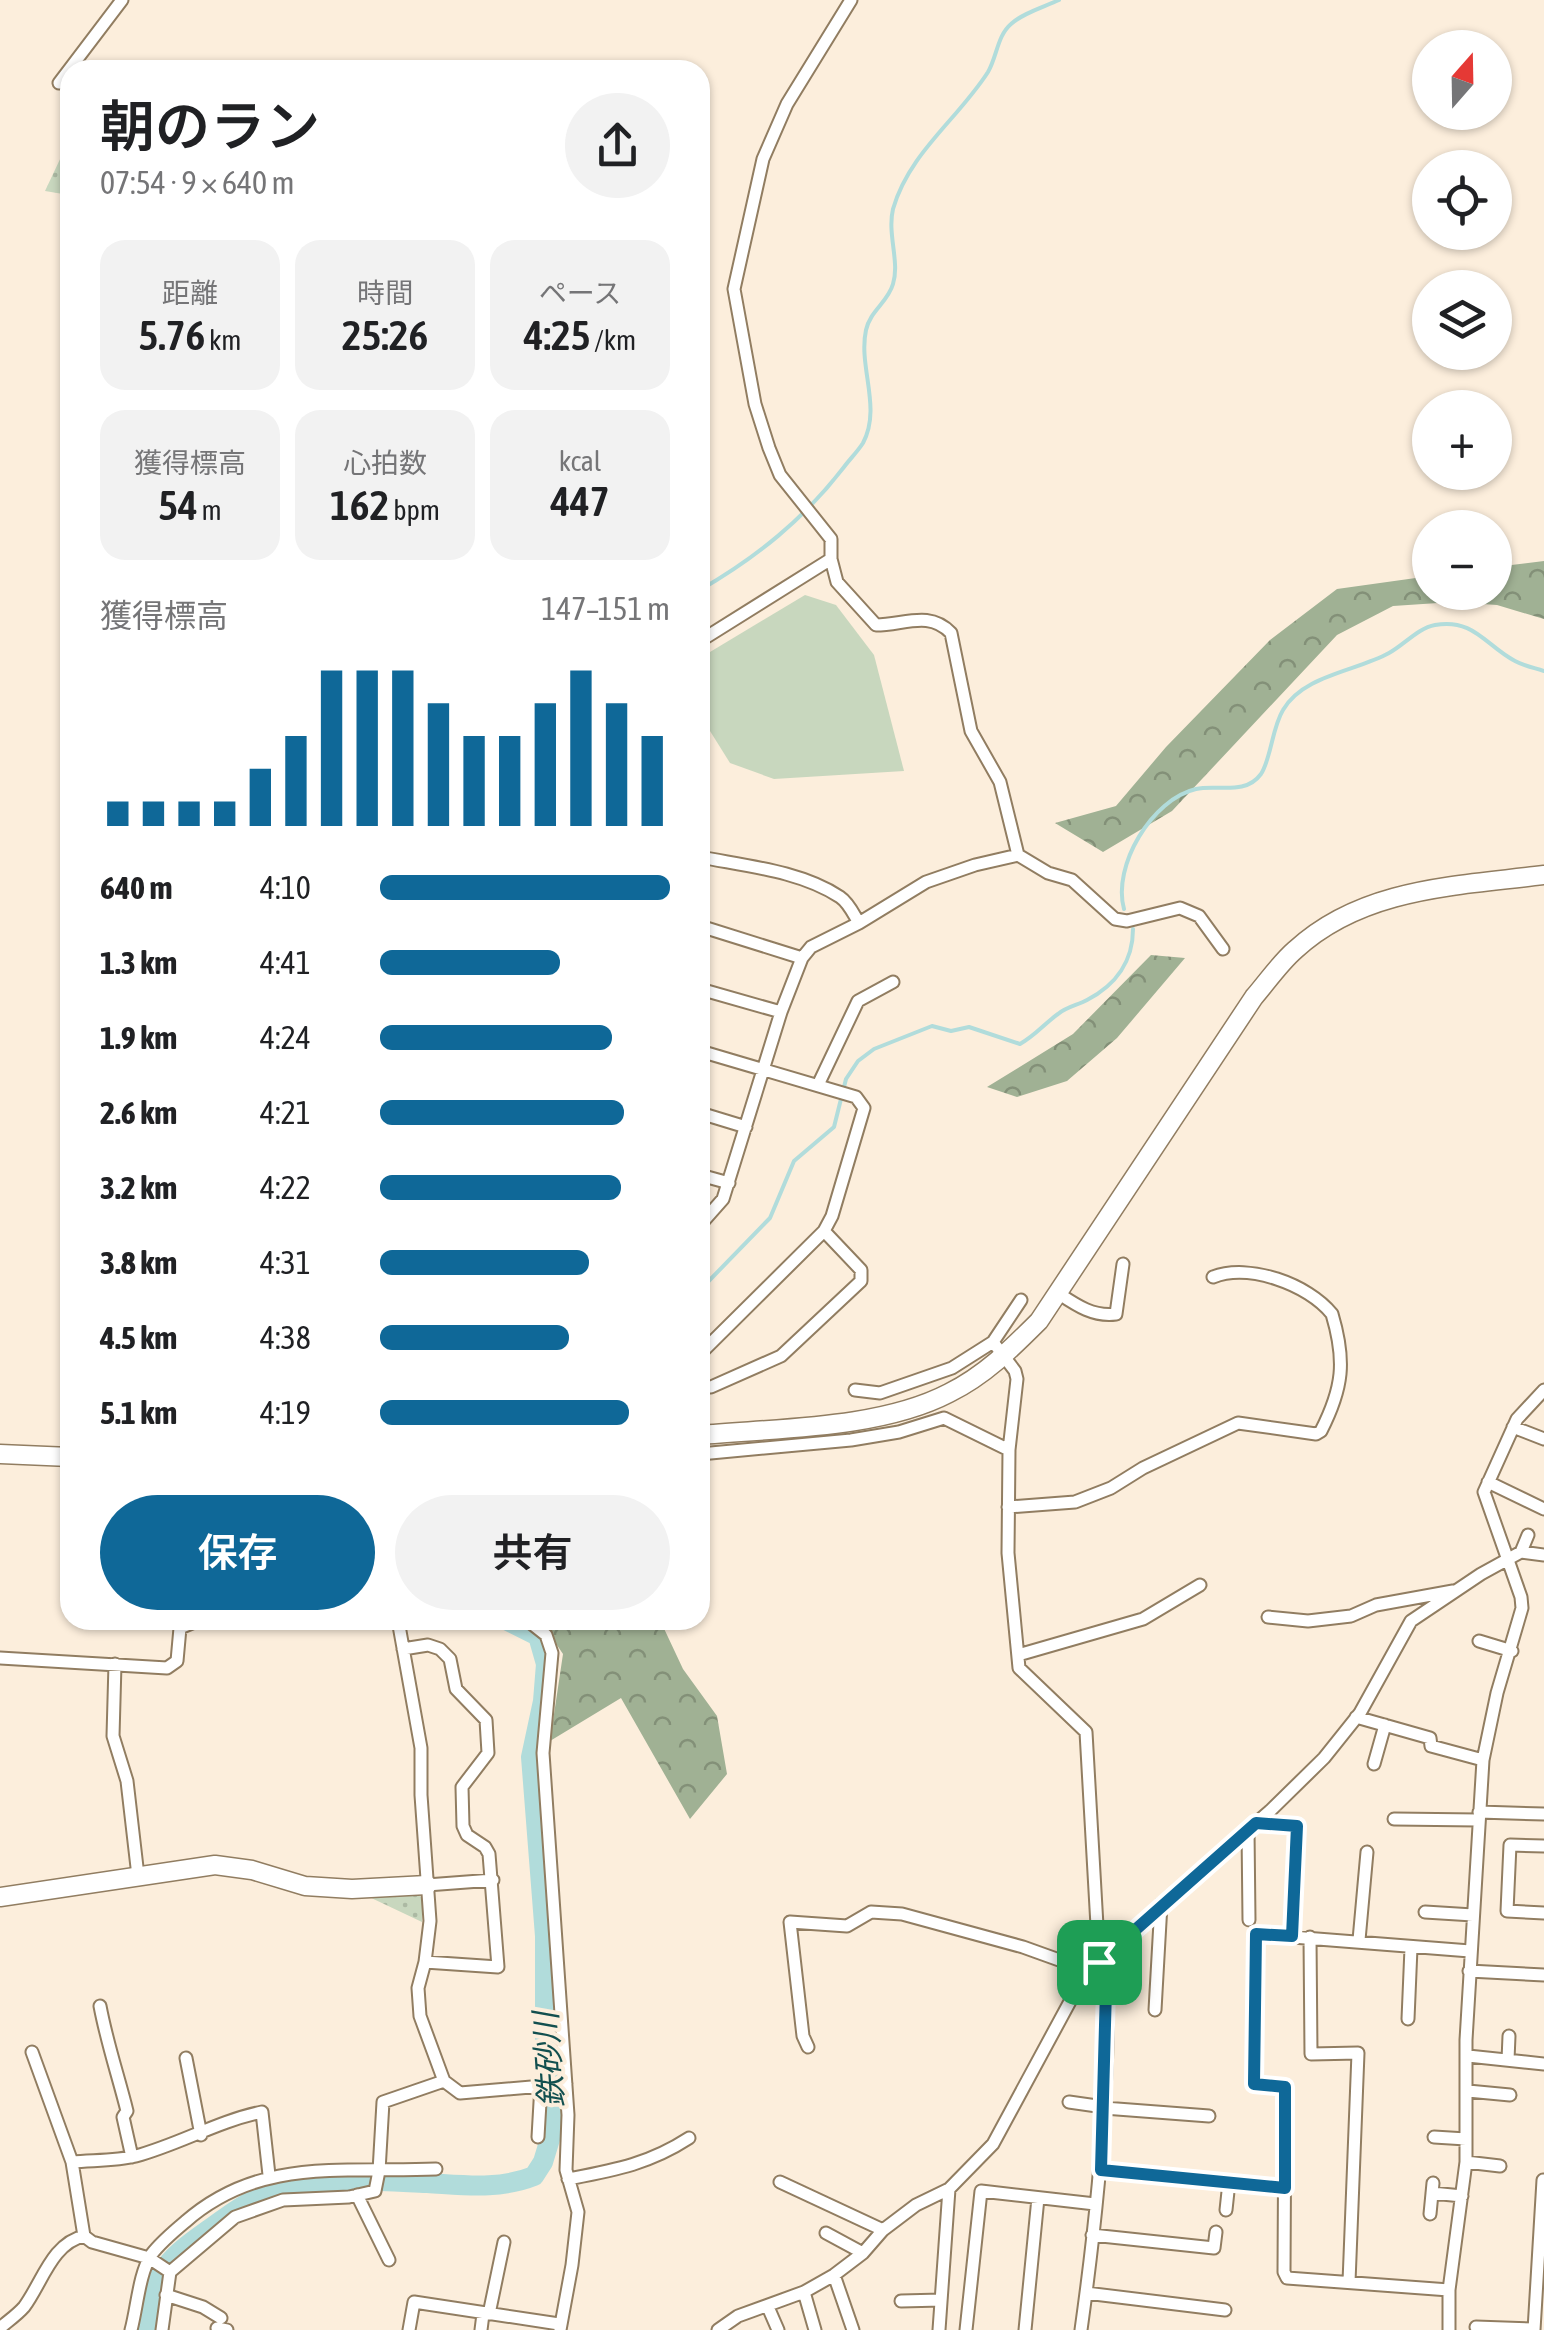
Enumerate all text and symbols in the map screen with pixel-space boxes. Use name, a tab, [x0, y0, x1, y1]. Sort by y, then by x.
north arrow	[1412, 30, 1512, 130]
map controls	[1412, 30, 1512, 610]
button: share	[565, 93, 670, 198]
text: 朝のラン	[100, 95, 320, 158]
button: locate	[1412, 150, 1512, 250]
text: 07:54 · 9 × 640 m	[100, 164, 294, 201]
button: layers	[1412, 270, 1512, 370]
text: 距離	[162, 277, 218, 309]
text: 時間	[357, 277, 413, 309]
text: ペース	[539, 277, 621, 309]
text: 5.76	[138, 311, 205, 359]
text: 25:26	[342, 311, 428, 359]
text: 4:25	[524, 311, 590, 359]
text: km	[205, 324, 242, 356]
text: /km	[590, 324, 636, 356]
button: +	[1412, 390, 1512, 490]
text: kcal	[559, 445, 601, 477]
text: 獲得標高	[134, 447, 246, 479]
text: 心拍数	[343, 447, 427, 479]
text: 447	[550, 477, 610, 525]
text: 54	[158, 481, 198, 529]
text: 162	[330, 481, 389, 529]
text: m	[198, 494, 222, 526]
text: bpm	[389, 494, 440, 526]
button: −	[1412, 510, 1512, 610]
text: 147–151 m	[541, 590, 670, 627]
text: 獲得標高	[100, 597, 228, 634]
text: 640 m	[100, 869, 173, 906]
text: 4:10	[260, 869, 311, 906]
text: 1.3 km	[100, 944, 177, 981]
text: 4:41	[260, 944, 311, 981]
text: 1.9 km	[100, 1019, 177, 1056]
text: 4:24	[260, 1019, 311, 1056]
text: 2.6 km	[100, 1094, 177, 1131]
text: 4:21	[260, 1094, 311, 1131]
text: 3.2 km	[100, 1169, 177, 1206]
text: 4:22	[260, 1169, 311, 1206]
text: 3.8 km	[100, 1244, 177, 1281]
text: 4:31	[260, 1244, 311, 1281]
text: 4.5 km	[100, 1319, 177, 1356]
text: 4:38	[260, 1319, 311, 1356]
text: 5.1 km	[100, 1394, 177, 1431]
text: 4:19	[260, 1394, 311, 1431]
button: 保存	[100, 1495, 375, 1610]
button: 共有	[395, 1495, 670, 1610]
pin	[1057, 1920, 1142, 2005]
icon: arrive	[1072, 1935, 1127, 1990]
water label: 鉄砂川	[526, 2008, 570, 2109]

